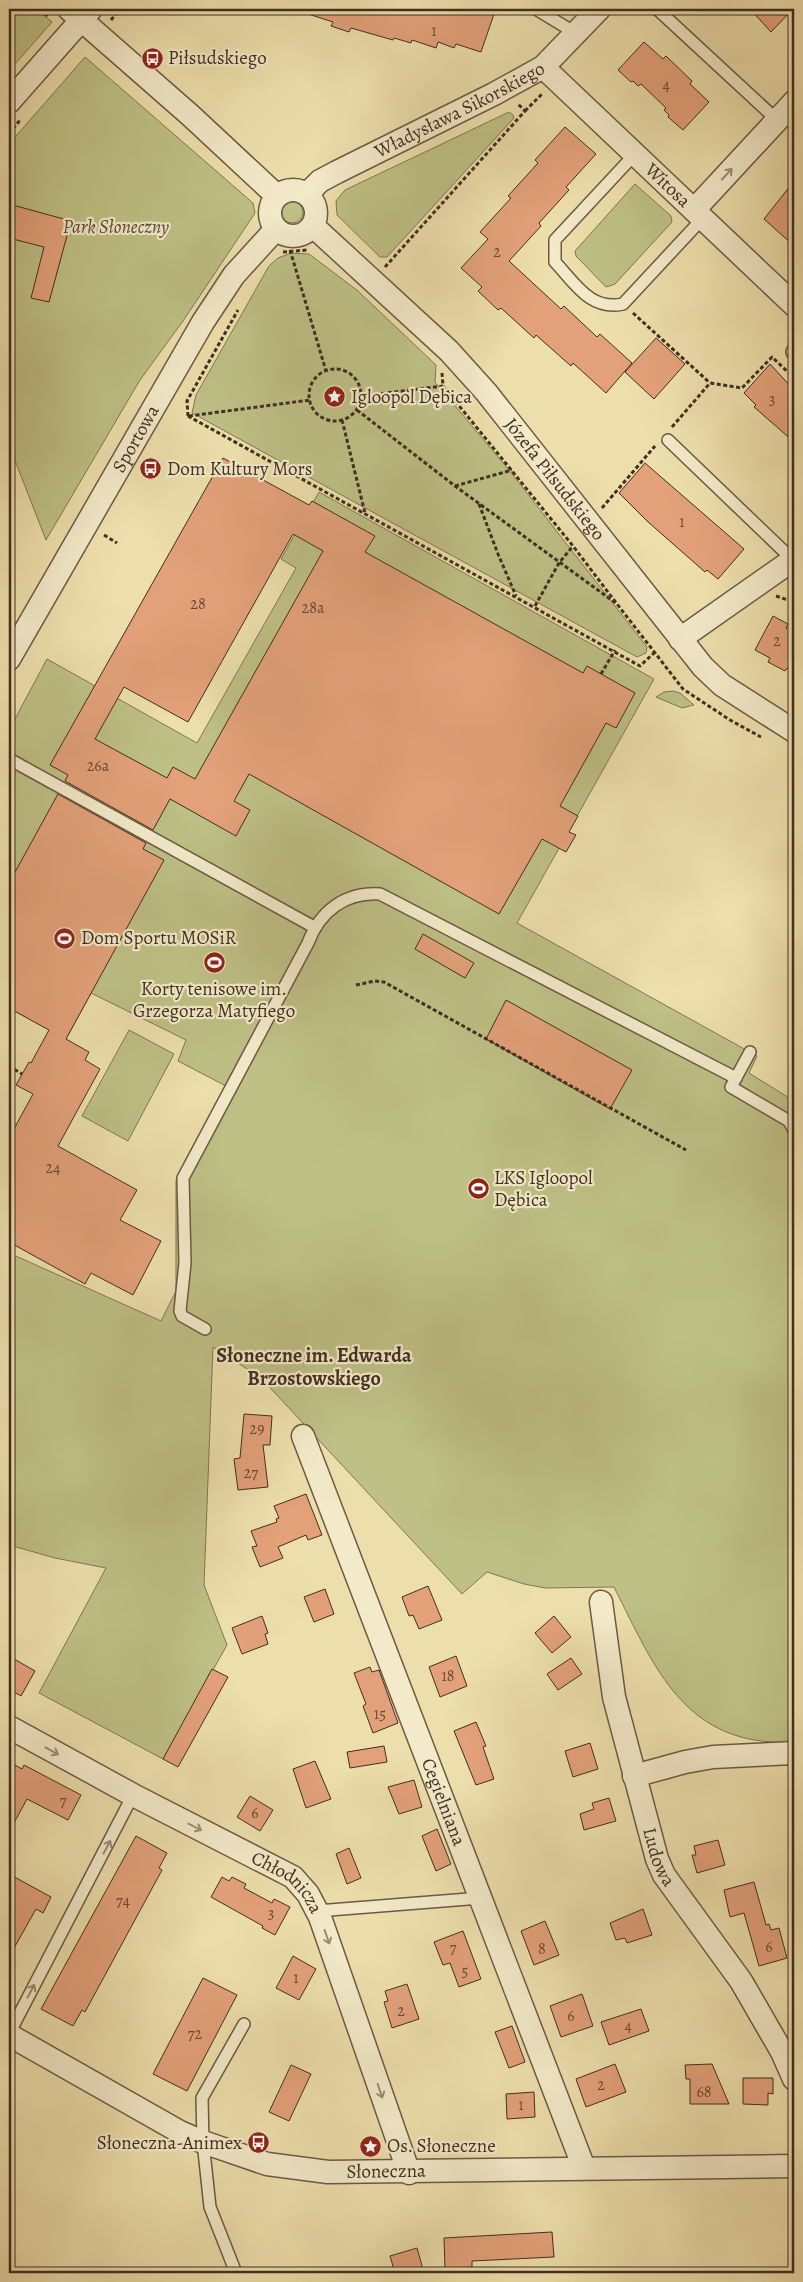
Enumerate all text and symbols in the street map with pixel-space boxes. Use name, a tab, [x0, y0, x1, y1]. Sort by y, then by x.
house number: 1	[431, 20, 437, 42]
place label: Piłsudskiego	[168, 45, 267, 71]
bus stop icon: Piłsudskiego	[140, 46, 164, 70]
street label: Władysława Sikorskiego	[369, 56, 549, 165]
house number: 4	[662, 74, 670, 96]
street label: Witosa	[638, 156, 697, 214]
one-way arrow	[721, 168, 733, 180]
park label: Park Słoneczny	[63, 214, 170, 240]
house number: 2	[493, 241, 501, 263]
place label: Igloopol Dębica	[351, 384, 472, 410]
place icon: Igloopol Dębica	[323, 385, 347, 409]
house number: 3	[769, 388, 775, 410]
street label: Sportowa	[106, 400, 166, 478]
street label: Józefa Piłsudskiego	[498, 412, 611, 546]
place label: Dom Kultury Mors	[167, 456, 312, 482]
bus stop icon: Dom Kultury Mors	[139, 457, 163, 481]
house number: 1	[679, 511, 685, 533]
house number: 28	[190, 593, 206, 615]
house number: 28a	[302, 597, 325, 619]
house number: 2	[773, 630, 781, 652]
house number: 26a	[87, 755, 110, 777]
place label: Dom Sportu MOSiR	[81, 925, 237, 951]
sports icon: Dom Sportu MOSiR	[53, 926, 77, 950]
sports icon: Korty tenisowe im. Grzegorza Matyfiego	[202, 951, 226, 975]
place label: Korty tenisowe im. Grzegorza Matyfiego	[133, 976, 295, 1024]
house number: 24	[46, 1157, 60, 1179]
place label: LKS Igloopol Dębica	[494, 1165, 593, 1213]
sports icon: LKS Igloopol Dębica	[466, 1177, 490, 1201]
district label: Słoneczne im. Edwarda Brzostowskiego	[216, 1342, 412, 1392]
house number: 29	[250, 1418, 264, 1440]
house number: 27	[244, 1462, 258, 1484]
house number: 18	[441, 1665, 455, 1687]
house number: 15	[374, 1703, 386, 1725]
one-way arrow	[44, 1746, 59, 1756]
street label: Cegielniana	[415, 1754, 472, 1850]
house number: 7	[60, 1790, 67, 1812]
house number: 6	[251, 1802, 259, 1824]
one-way arrow	[187, 1823, 202, 1832]
street label: Ludowa	[636, 1825, 681, 1892]
one-way arrow	[102, 1840, 112, 1855]
street label: Chłodnicza	[247, 1845, 329, 1918]
house number: 74	[116, 1890, 130, 1912]
house number: 3	[268, 1902, 274, 1924]
one-way arrow	[323, 1929, 332, 1945]
house number: 6	[765, 1936, 773, 1958]
house number: 7	[450, 1937, 457, 1959]
house number: 8	[538, 1938, 546, 1960]
house number: 5	[462, 1960, 469, 1982]
house number: 1	[293, 1967, 299, 1989]
one-way arrow	[27, 1984, 36, 1999]
house number: 2	[397, 2000, 405, 2022]
house number: 6	[567, 2005, 575, 2027]
house number: 4	[624, 2015, 632, 2037]
house number: 72	[188, 2023, 203, 2045]
house number: 2	[597, 2074, 605, 2096]
house number: 68	[696, 2081, 712, 2103]
one-way arrow	[376, 2083, 385, 2098]
house number: 1	[518, 2094, 524, 2116]
place label: Słoneczna-Animex	[97, 2130, 242, 2156]
bus stop icon: Słoneczna-Animex	[246, 2131, 270, 2155]
place label: Os. Słoneczne	[387, 2133, 496, 2159]
place icon: Os. Słoneczne	[359, 2134, 383, 2158]
street label: Słoneczna	[346, 2158, 426, 2185]

